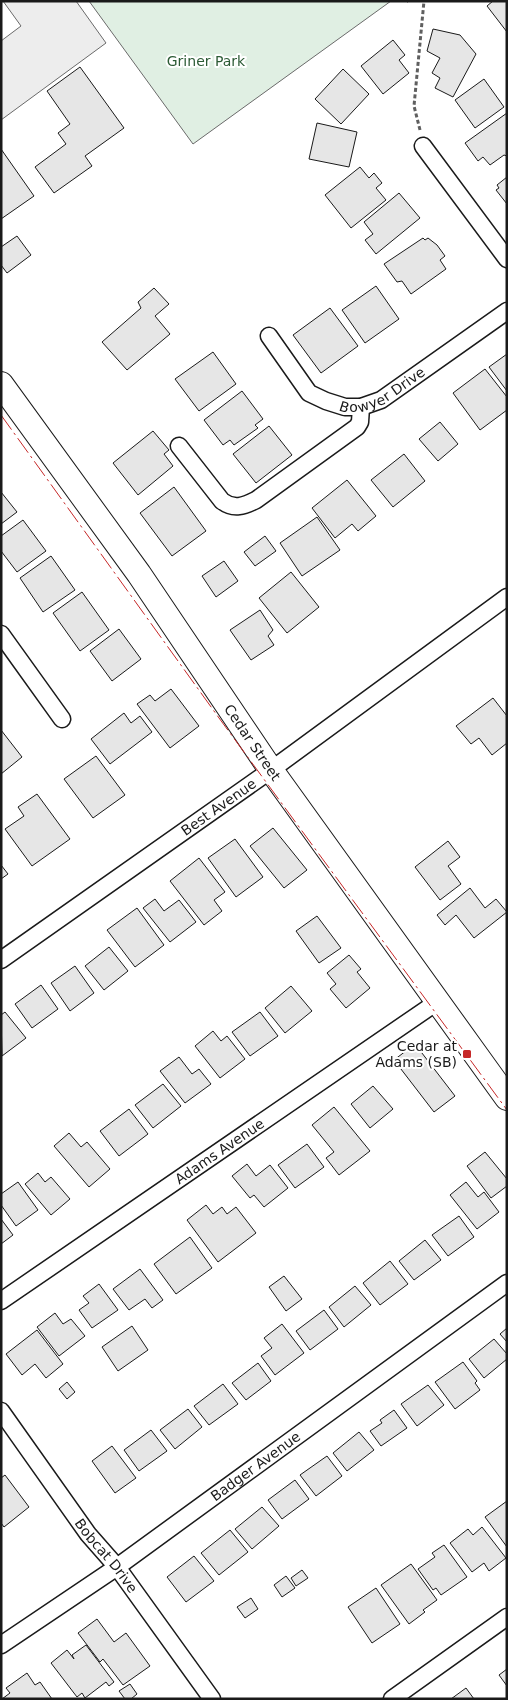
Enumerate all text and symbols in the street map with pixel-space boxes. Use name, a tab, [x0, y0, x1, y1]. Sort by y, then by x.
park label: Griner Park	[167, 53, 246, 69]
street label: Bowyer Drive	[337, 364, 428, 416]
street label: Cedar Street	[221, 701, 284, 784]
street label: Best Avenue	[178, 775, 259, 839]
place label: Cedar at Adams (SB)	[375, 1038, 457, 1070]
marker: Cedar at Adams (SB)	[461, 1048, 473, 1060]
street label: Adams Avenue	[172, 1115, 267, 1187]
street label: Badger Avenue	[207, 1428, 303, 1504]
street label: Bobcat Drive	[72, 1515, 141, 1596]

